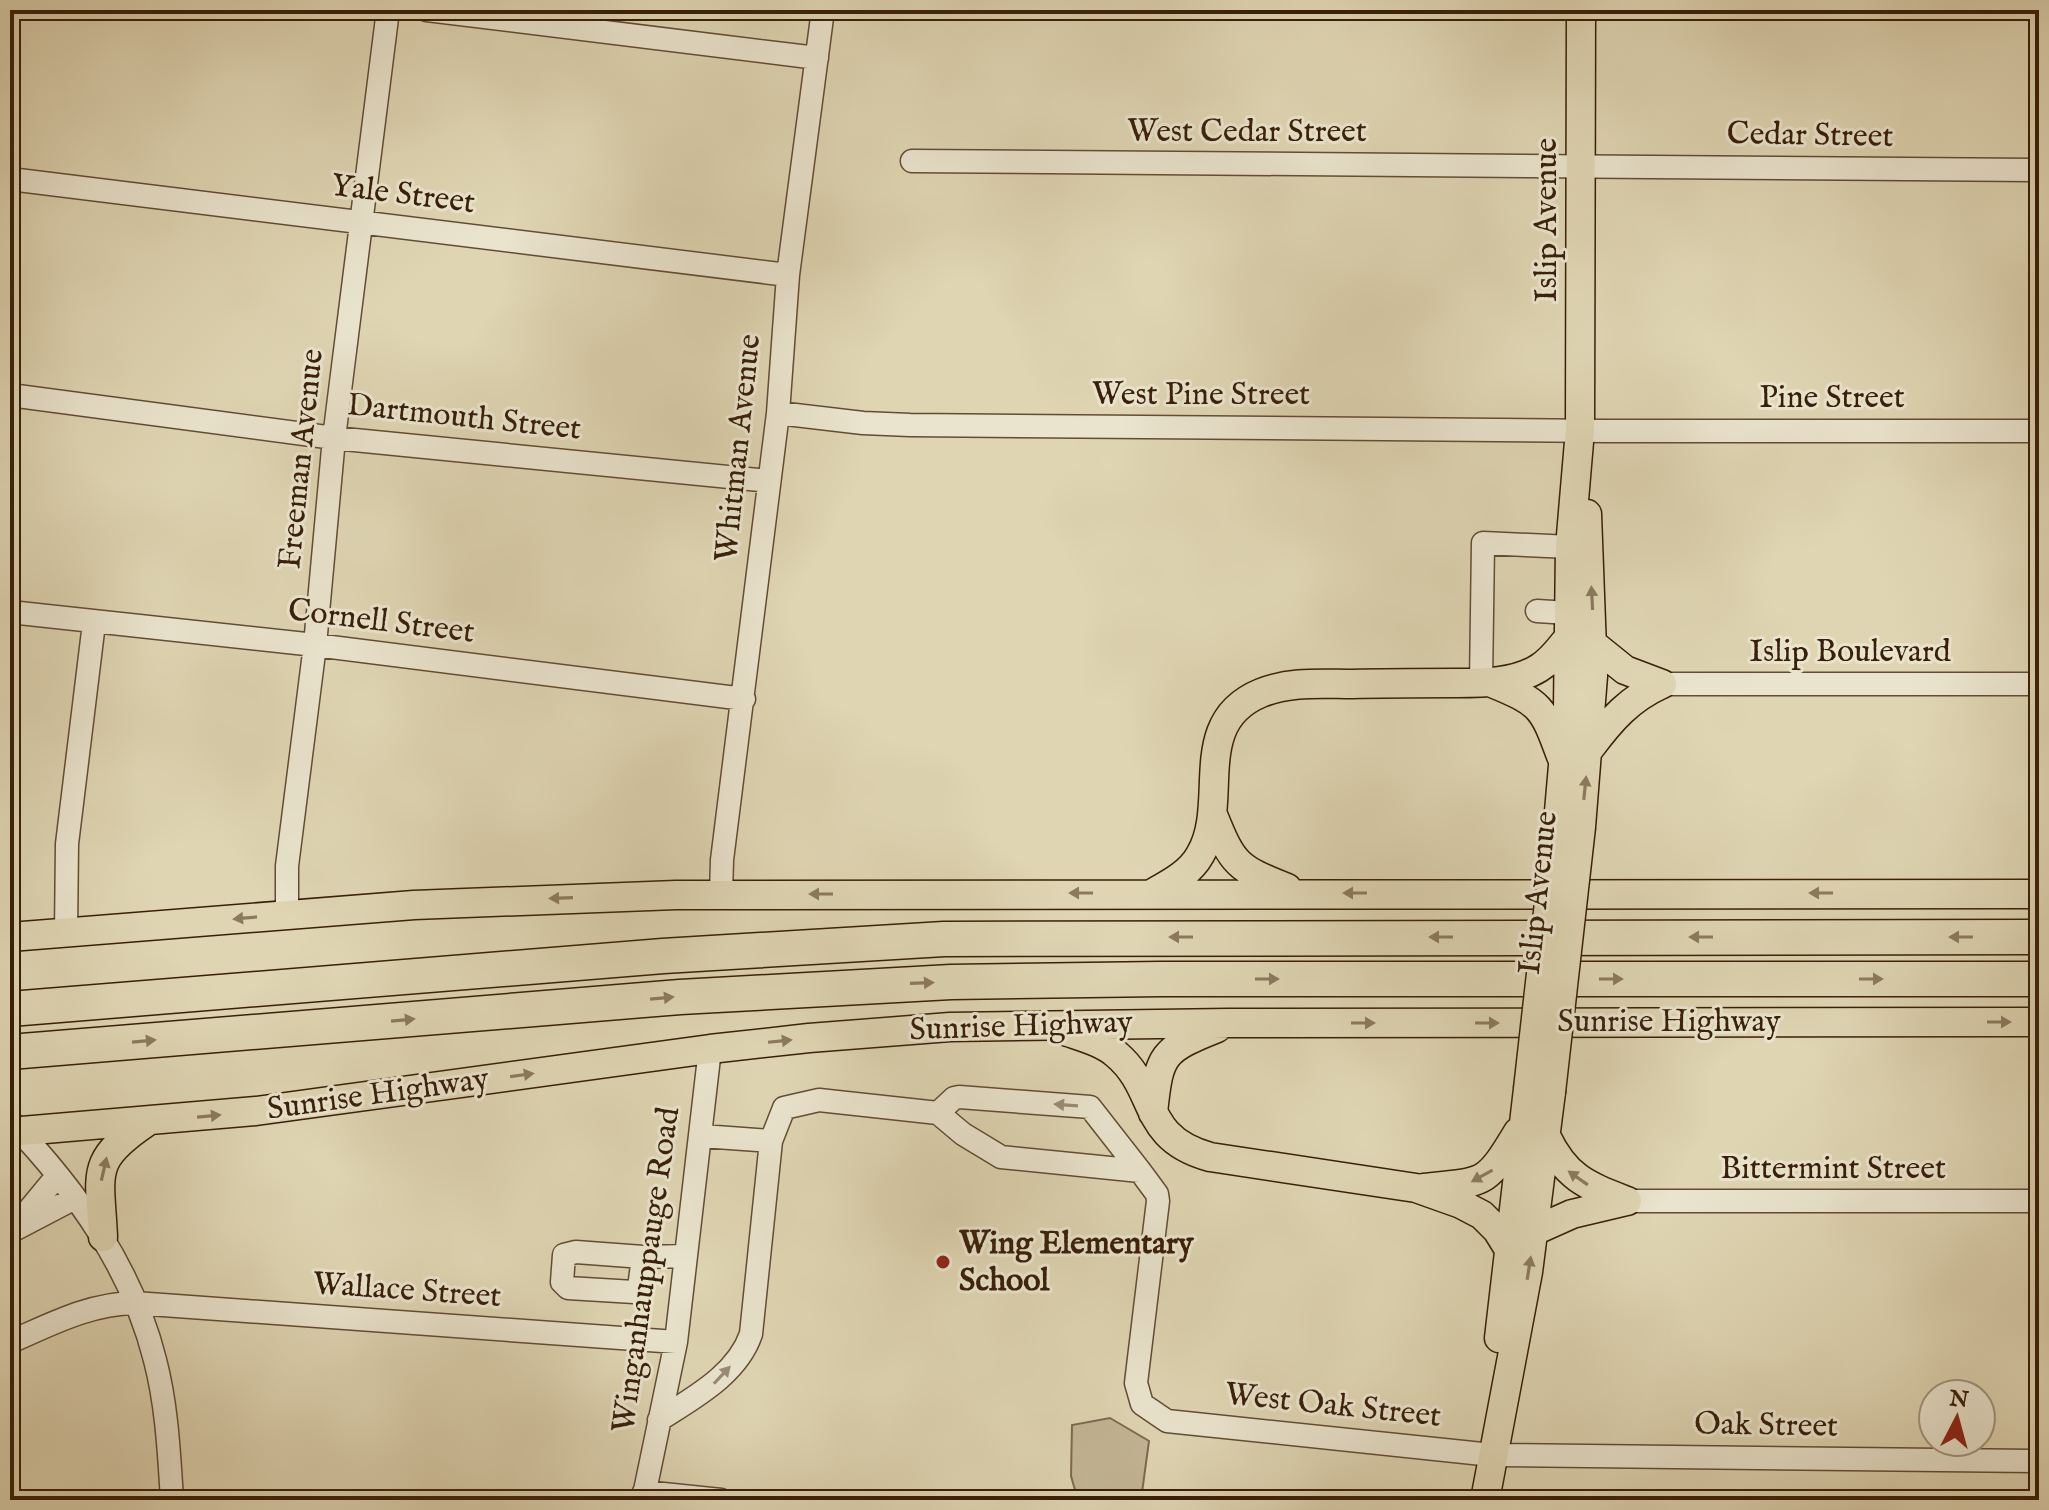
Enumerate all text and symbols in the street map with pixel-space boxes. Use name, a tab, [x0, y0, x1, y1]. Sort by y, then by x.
street label: West Cedar Street	[1127, 112, 1367, 153]
street label: Cedar Street	[1726, 114, 1894, 158]
street label: Islip Avenue	[1527, 138, 1568, 302]
street label: Yale Street	[329, 166, 477, 224]
street label: Whitman Avenue	[707, 332, 771, 564]
street label: Freeman Avenue	[270, 347, 334, 571]
street label: West Pine Street	[1092, 375, 1310, 416]
street label: Pine Street	[1759, 378, 1905, 419]
street label: Dartmouth Street	[345, 385, 583, 451]
one-way arrow	[1585, 585, 1598, 610]
street label: Cornell Street	[285, 590, 477, 654]
street label: Islip Boulevard	[1749, 632, 1952, 673]
one-way arrow	[1579, 775, 1592, 800]
street label: Islip Avenue	[1510, 809, 1568, 977]
one-way arrow	[1068, 887, 1093, 899]
one-way arrow	[1342, 887, 1367, 899]
one-way arrow	[1808, 887, 1833, 899]
one-way arrow	[808, 888, 833, 900]
one-way arrow	[548, 891, 573, 904]
one-way arrow	[232, 912, 257, 925]
one-way arrow	[1168, 931, 1193, 943]
one-way arrow	[1428, 931, 1453, 943]
one-way arrow	[1688, 931, 1713, 943]
one-way arrow	[1948, 931, 1973, 943]
one-way arrow	[1255, 973, 1280, 985]
one-way arrow	[1599, 973, 1624, 985]
one-way arrow	[1859, 973, 1884, 985]
one-way arrow	[910, 976, 935, 989]
one-way arrow	[650, 992, 675, 1005]
street label: Sunrise Highway	[1557, 1002, 1781, 1043]
street label: Sunrise Highway	[909, 1003, 1134, 1051]
one-way arrow	[391, 1013, 416, 1026]
one-way arrow	[1987, 1016, 2012, 1028]
one-way arrow	[1351, 1017, 1376, 1029]
one-way arrow	[1475, 1017, 1500, 1029]
one-way arrow	[132, 1034, 157, 1047]
one-way arrow	[768, 1034, 793, 1047]
street label: Sunrise Highway	[264, 1059, 492, 1131]
one-way arrow	[510, 1069, 535, 1082]
one-way arrow	[1053, 1098, 1078, 1111]
street label: Winganhauppauge Road	[604, 1104, 690, 1435]
one-way arrow	[197, 1109, 222, 1122]
street label: Bittermint Street	[1720, 1149, 1946, 1190]
one-way arrow	[98, 1156, 111, 1181]
one-way arrow	[1471, 1169, 1493, 1183]
one-way arrow	[1568, 1171, 1589, 1186]
place label: Wing Elementary School	[958, 1224, 1195, 1302]
marker: Wing Elementary School	[934, 1253, 952, 1271]
one-way arrow	[1523, 1255, 1536, 1280]
street label: Wallace Street	[311, 1264, 503, 1318]
one-way arrow	[713, 1365, 731, 1384]
street label: West Oak Street	[1223, 1374, 1443, 1438]
north arrow	[1917, 1378, 1997, 1458]
text: N	[1947, 1385, 1970, 1415]
street label: Oak Street	[1694, 1404, 1838, 1448]

